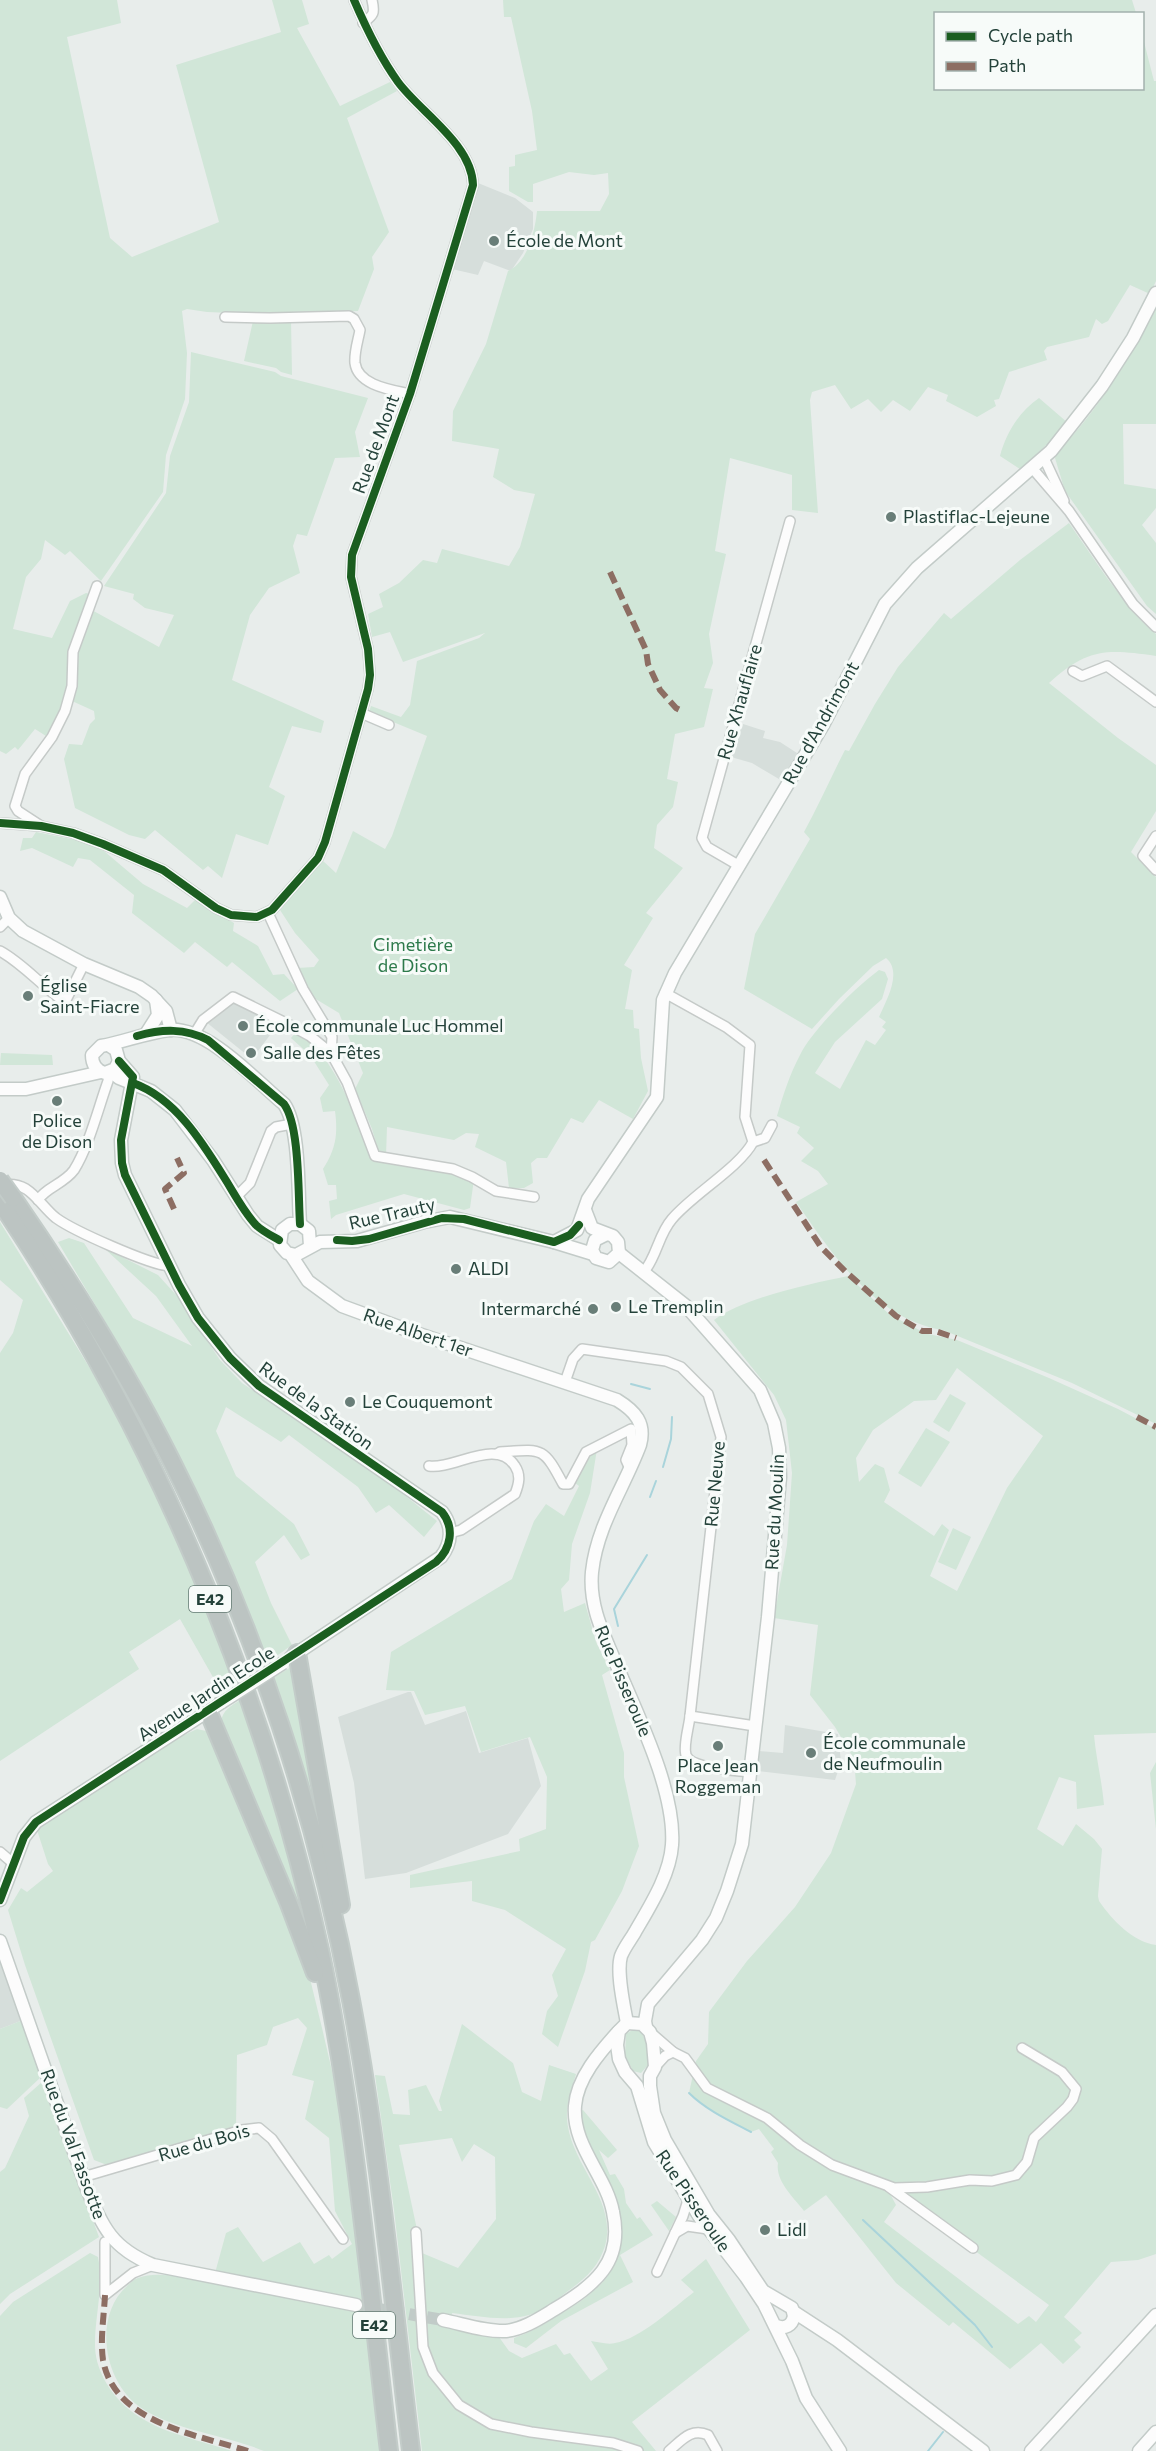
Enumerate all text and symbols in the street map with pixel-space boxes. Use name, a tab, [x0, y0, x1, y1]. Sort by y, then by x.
legend	[934, 12, 1144, 90]
text: Cycle path	[988, 24, 1073, 46]
text: Path	[988, 54, 1026, 76]
place label: École de Mont	[506, 229, 623, 251]
marker: École de Mont	[487, 234, 501, 248]
street label: Rue de Mont	[347, 391, 403, 496]
place label: Plastiflac-Lejeune	[903, 505, 1050, 527]
marker: Plastiflac-Lejeune	[884, 510, 898, 524]
street label: Rue Xhauflaire	[712, 641, 766, 762]
street label: Rue d'Andrimont	[777, 657, 863, 788]
park label: Cimetière de Dison	[373, 933, 453, 976]
place label: Église Saint-Fiacre	[40, 974, 140, 1017]
marker: Église Saint-Fiacre	[21, 989, 35, 1003]
place label: École communale Luc Hommel	[255, 1014, 504, 1036]
marker: École communale Luc Hommel	[236, 1019, 250, 1033]
place label: Salle des Fêtes	[263, 1041, 381, 1063]
marker: Salle des Fêtes	[244, 1046, 258, 1060]
marker: Police de Dison	[50, 1094, 64, 1108]
place label: Police de Dison	[22, 1109, 92, 1152]
street label: Rue Trauty	[346, 1192, 437, 1234]
place label: ALDI	[468, 1257, 509, 1279]
marker: ALDI	[449, 1262, 463, 1276]
place label: Le Tremplin	[628, 1295, 724, 1317]
place label: Intermarché	[481, 1297, 581, 1319]
marker: Le Tremplin	[609, 1300, 623, 1314]
marker: Intermarché	[586, 1302, 600, 1316]
street label: Rue Albert 1er	[361, 1303, 476, 1361]
street label: Rue de la Station	[255, 1356, 378, 1454]
place label: Le Couquemont	[362, 1390, 493, 1412]
marker: Le Couquemont	[343, 1395, 357, 1409]
street label: Rue Neuve	[699, 1440, 729, 1528]
street label: Rue du Moulin	[760, 1453, 788, 1571]
road number: E42	[189, 1586, 231, 1612]
street label: Rue Pisseroule	[591, 1622, 657, 1739]
street label: Avenue Jardin Ecole	[133, 1641, 278, 1745]
place label: École communale de Neufmoulin	[823, 1731, 966, 1774]
marker: Place Jean Roggeman	[711, 1739, 725, 1753]
marker: École communale de Neufmoulin	[804, 1746, 818, 1760]
place label: Place Jean Roggeman	[675, 1754, 761, 1797]
street label: Rue du Val Fassotte	[37, 2066, 111, 2222]
street label: Rue du Bois	[155, 2119, 252, 2166]
street label: Rue Pisseroule	[652, 2145, 736, 2256]
place label: Lidl	[777, 2218, 807, 2240]
marker: Lidl	[758, 2223, 772, 2237]
road number: E42	[353, 2312, 395, 2338]

